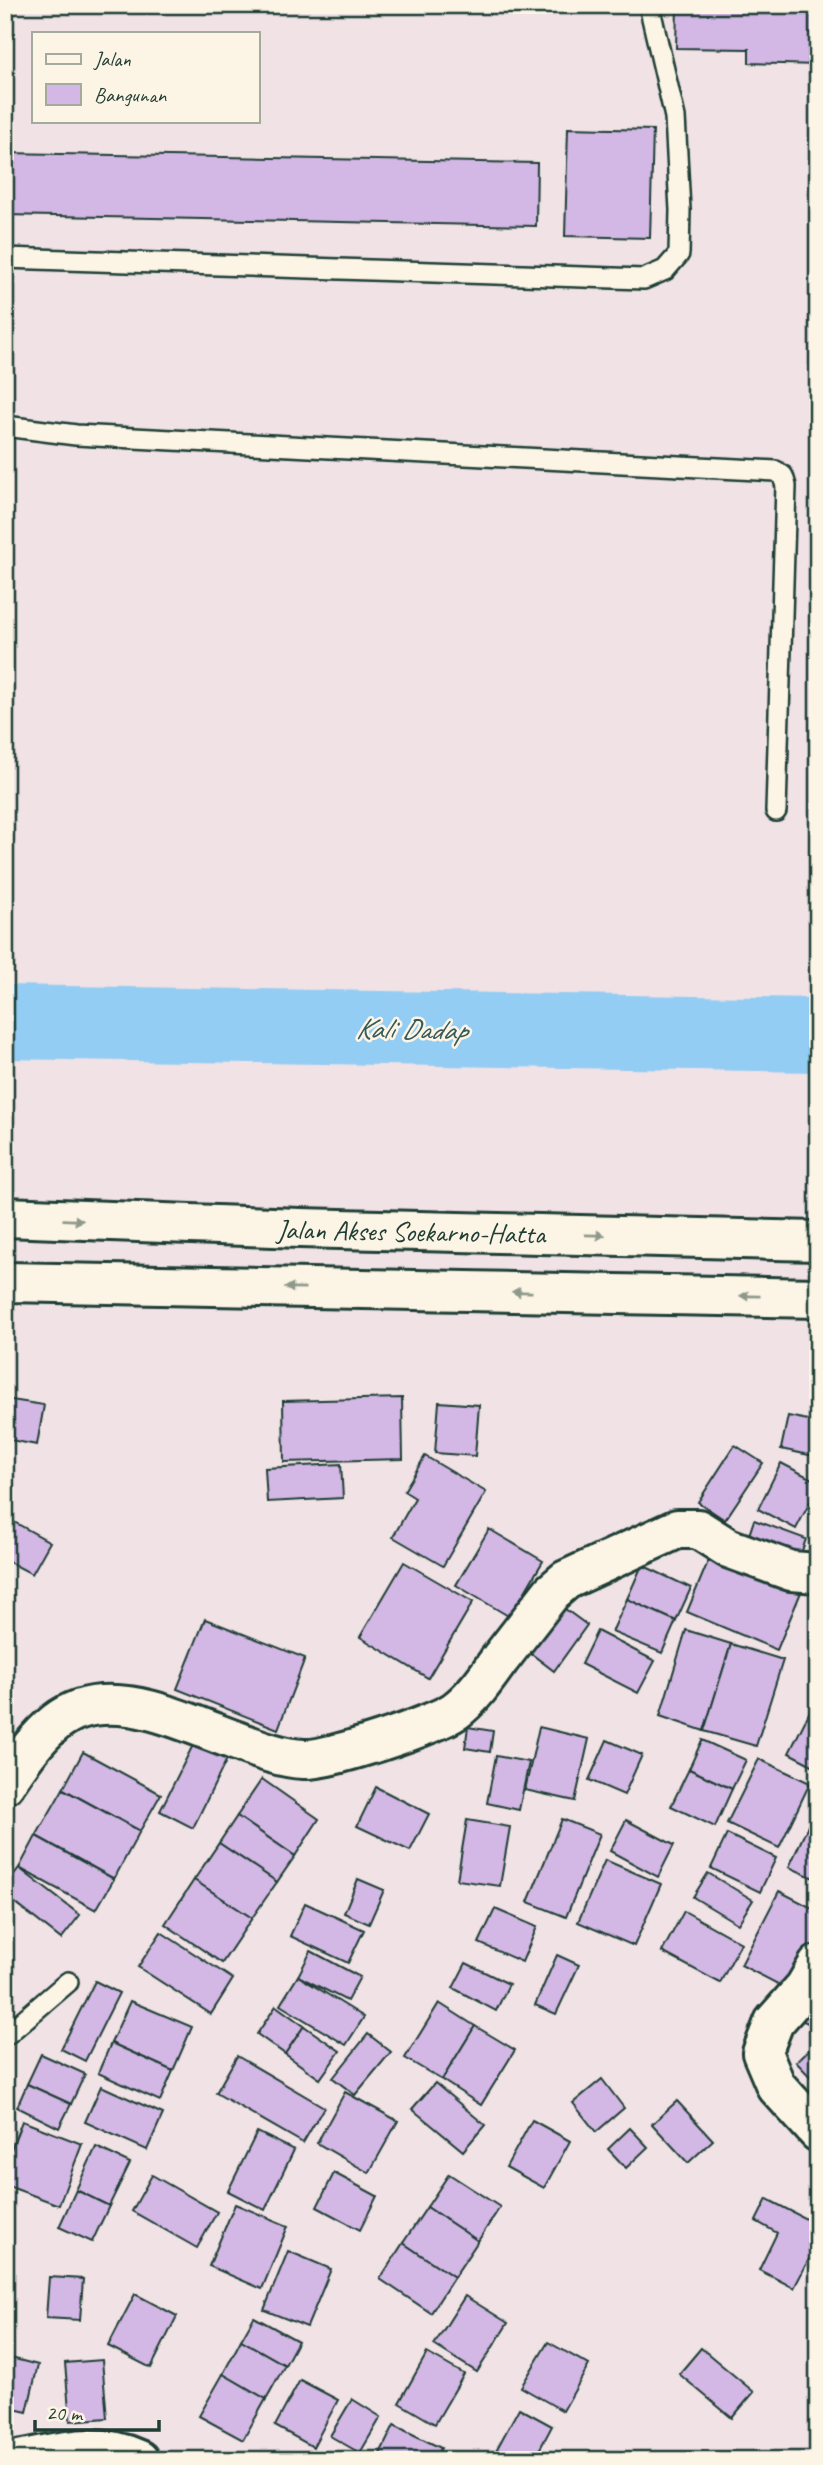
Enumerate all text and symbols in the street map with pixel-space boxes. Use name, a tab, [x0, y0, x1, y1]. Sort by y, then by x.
legend	[32, 32, 259, 122]
text: Jalan	[93, 46, 131, 72]
text: Bangunan	[94, 82, 167, 108]
water label: Kali Dadap	[355, 1009, 470, 1049]
street label: Jalan Akses Soekarno-Hatta	[274, 1212, 547, 1251]
one-way arrow	[63, 1214, 85, 1226]
one-way arrow	[584, 1230, 606, 1241]
one-way arrow	[283, 1282, 305, 1293]
one-way arrow	[511, 1286, 533, 1298]
one-way arrow	[738, 1291, 760, 1302]
scale bar	[35, 2388, 159, 2432]
text: 20 m	[46, 2400, 84, 2426]

